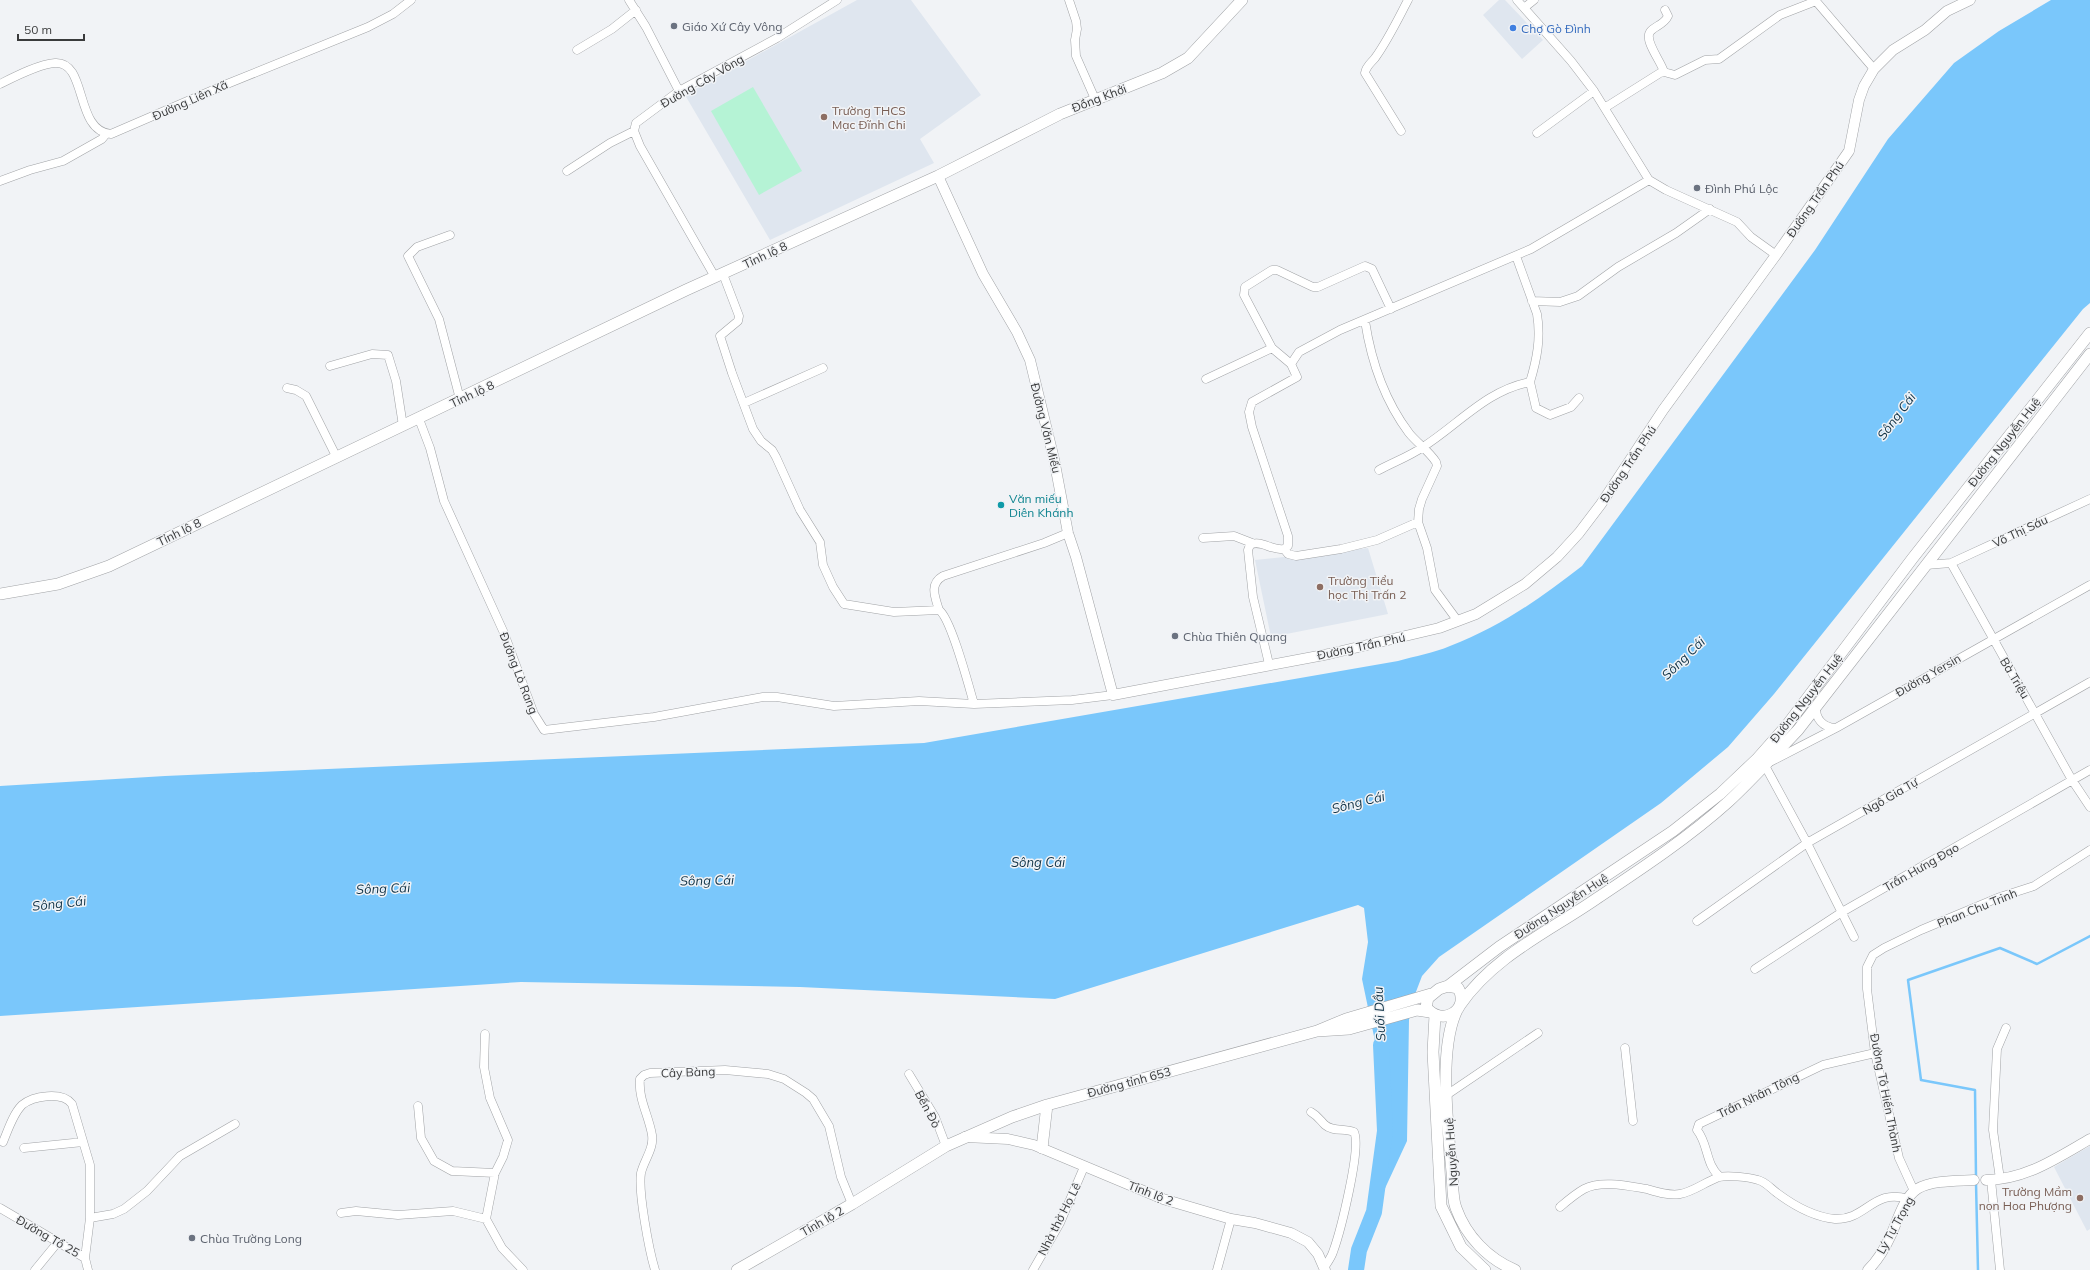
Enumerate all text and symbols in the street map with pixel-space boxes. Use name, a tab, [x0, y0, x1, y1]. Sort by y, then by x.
scale bar	[18, 16, 84, 42]
place label: Giáo Xứ Cây Vông	[682, 19, 782, 34]
marker: Giáo Xứ Cây Vông	[669, 21, 679, 31]
place label: Chợ Gò Đình	[1521, 21, 1591, 36]
text: 50 m	[24, 22, 52, 37]
marker: Chợ Gò Đình	[1508, 23, 1518, 33]
street label: Đường Cây Vông	[658, 51, 746, 111]
street label: Đường Liên Xã	[150, 77, 230, 123]
street label: Đồng Khởi	[1069, 81, 1129, 115]
place label: Trường THCS Mạc Đĩnh Chi	[832, 103, 906, 132]
marker: Trường THCS Mạc Đĩnh Chi	[819, 112, 829, 122]
street label: Đường Trần Phú	[1783, 158, 1847, 240]
place label: Đình Phú Lộc	[1705, 181, 1778, 196]
marker: Đình Phú Lộc	[1692, 183, 1702, 193]
street label: Tỉnh lộ 8	[740, 238, 790, 272]
street label: Tỉnh lộ 8	[447, 377, 497, 411]
street label: Đường Văn Miếu	[1028, 381, 1064, 475]
water label: Sông Cái	[1873, 389, 1919, 442]
street label: Đường Nguyễn Huệ	[1965, 394, 2043, 490]
street label: Đường Trần Phú	[1597, 423, 1659, 505]
place label: Văn miếu Diên Khánh	[1009, 491, 1073, 520]
marker: Văn miếu Diên Khánh	[996, 500, 1006, 510]
street label: Võ Thị Sáu	[1990, 512, 2050, 550]
street label: Tỉnh lộ 8	[154, 515, 204, 549]
place label: Trường Tiểu học Thị Trấn 2	[1328, 573, 1406, 602]
marker: Trường Tiểu học Thị Trấn 2	[1315, 582, 1325, 592]
place label: Chùa Thiên Quang	[1183, 629, 1287, 644]
street label: Đường Trần Phú	[1315, 629, 1407, 663]
street label: Đường Lò Rang	[497, 630, 541, 716]
marker: Chùa Thiên Quang	[1170, 631, 1180, 641]
water label: Sông Cái	[1658, 633, 1709, 683]
street label: Đường Nguyễn Huệ	[1767, 650, 1845, 746]
street label: Đường Yersin	[1893, 650, 1963, 700]
street label: Bà Triệu	[1997, 655, 2033, 701]
street label: Ngô Gia Tự	[1860, 774, 1921, 818]
water label: Sông Cái	[1330, 787, 1387, 816]
street label: Trần Hưng Đạo	[1881, 839, 1962, 895]
water label: Sông Cái	[1011, 854, 1066, 870]
street label: Đường Nguyễn Huệ	[1511, 870, 1611, 942]
water label: Sông Cái	[680, 872, 735, 888]
water label: Sông Cái	[356, 879, 411, 897]
street label: Phan Chu Trinh	[1935, 885, 2019, 931]
water label: Sông Cái	[31, 892, 88, 914]
water label: Suối Dầu	[1370, 986, 1388, 1042]
street label: Đường Tô Hiến Thành	[1867, 1032, 1905, 1154]
street label: Cây Bàng	[660, 1064, 716, 1080]
street label: Đường tỉnh 653	[1086, 1064, 1172, 1100]
street label: Trần Nhân Tông	[1715, 1069, 1801, 1121]
street label: Bến Đò	[912, 1088, 944, 1131]
street label: Nguyễn Huệ	[1441, 1117, 1461, 1187]
street label: Tỉnh lộ 2	[1126, 1178, 1176, 1208]
street label: Nhà thờ Họ Lê	[1034, 1180, 1084, 1258]
place label: Trường Mầm non Hoa Phượng	[1979, 1184, 2072, 1213]
marker: Trường Mầm non Hoa Phượng	[2075, 1193, 2085, 1203]
street label: Lý Tự Trọng	[1873, 1194, 1917, 1256]
street label: Tỉnh lộ 2	[798, 1203, 846, 1239]
street label: Đường Tổ 25	[14, 1212, 82, 1260]
place label: Chùa Trường Long	[200, 1231, 302, 1246]
marker: Chùa Trường Long	[187, 1233, 197, 1243]

